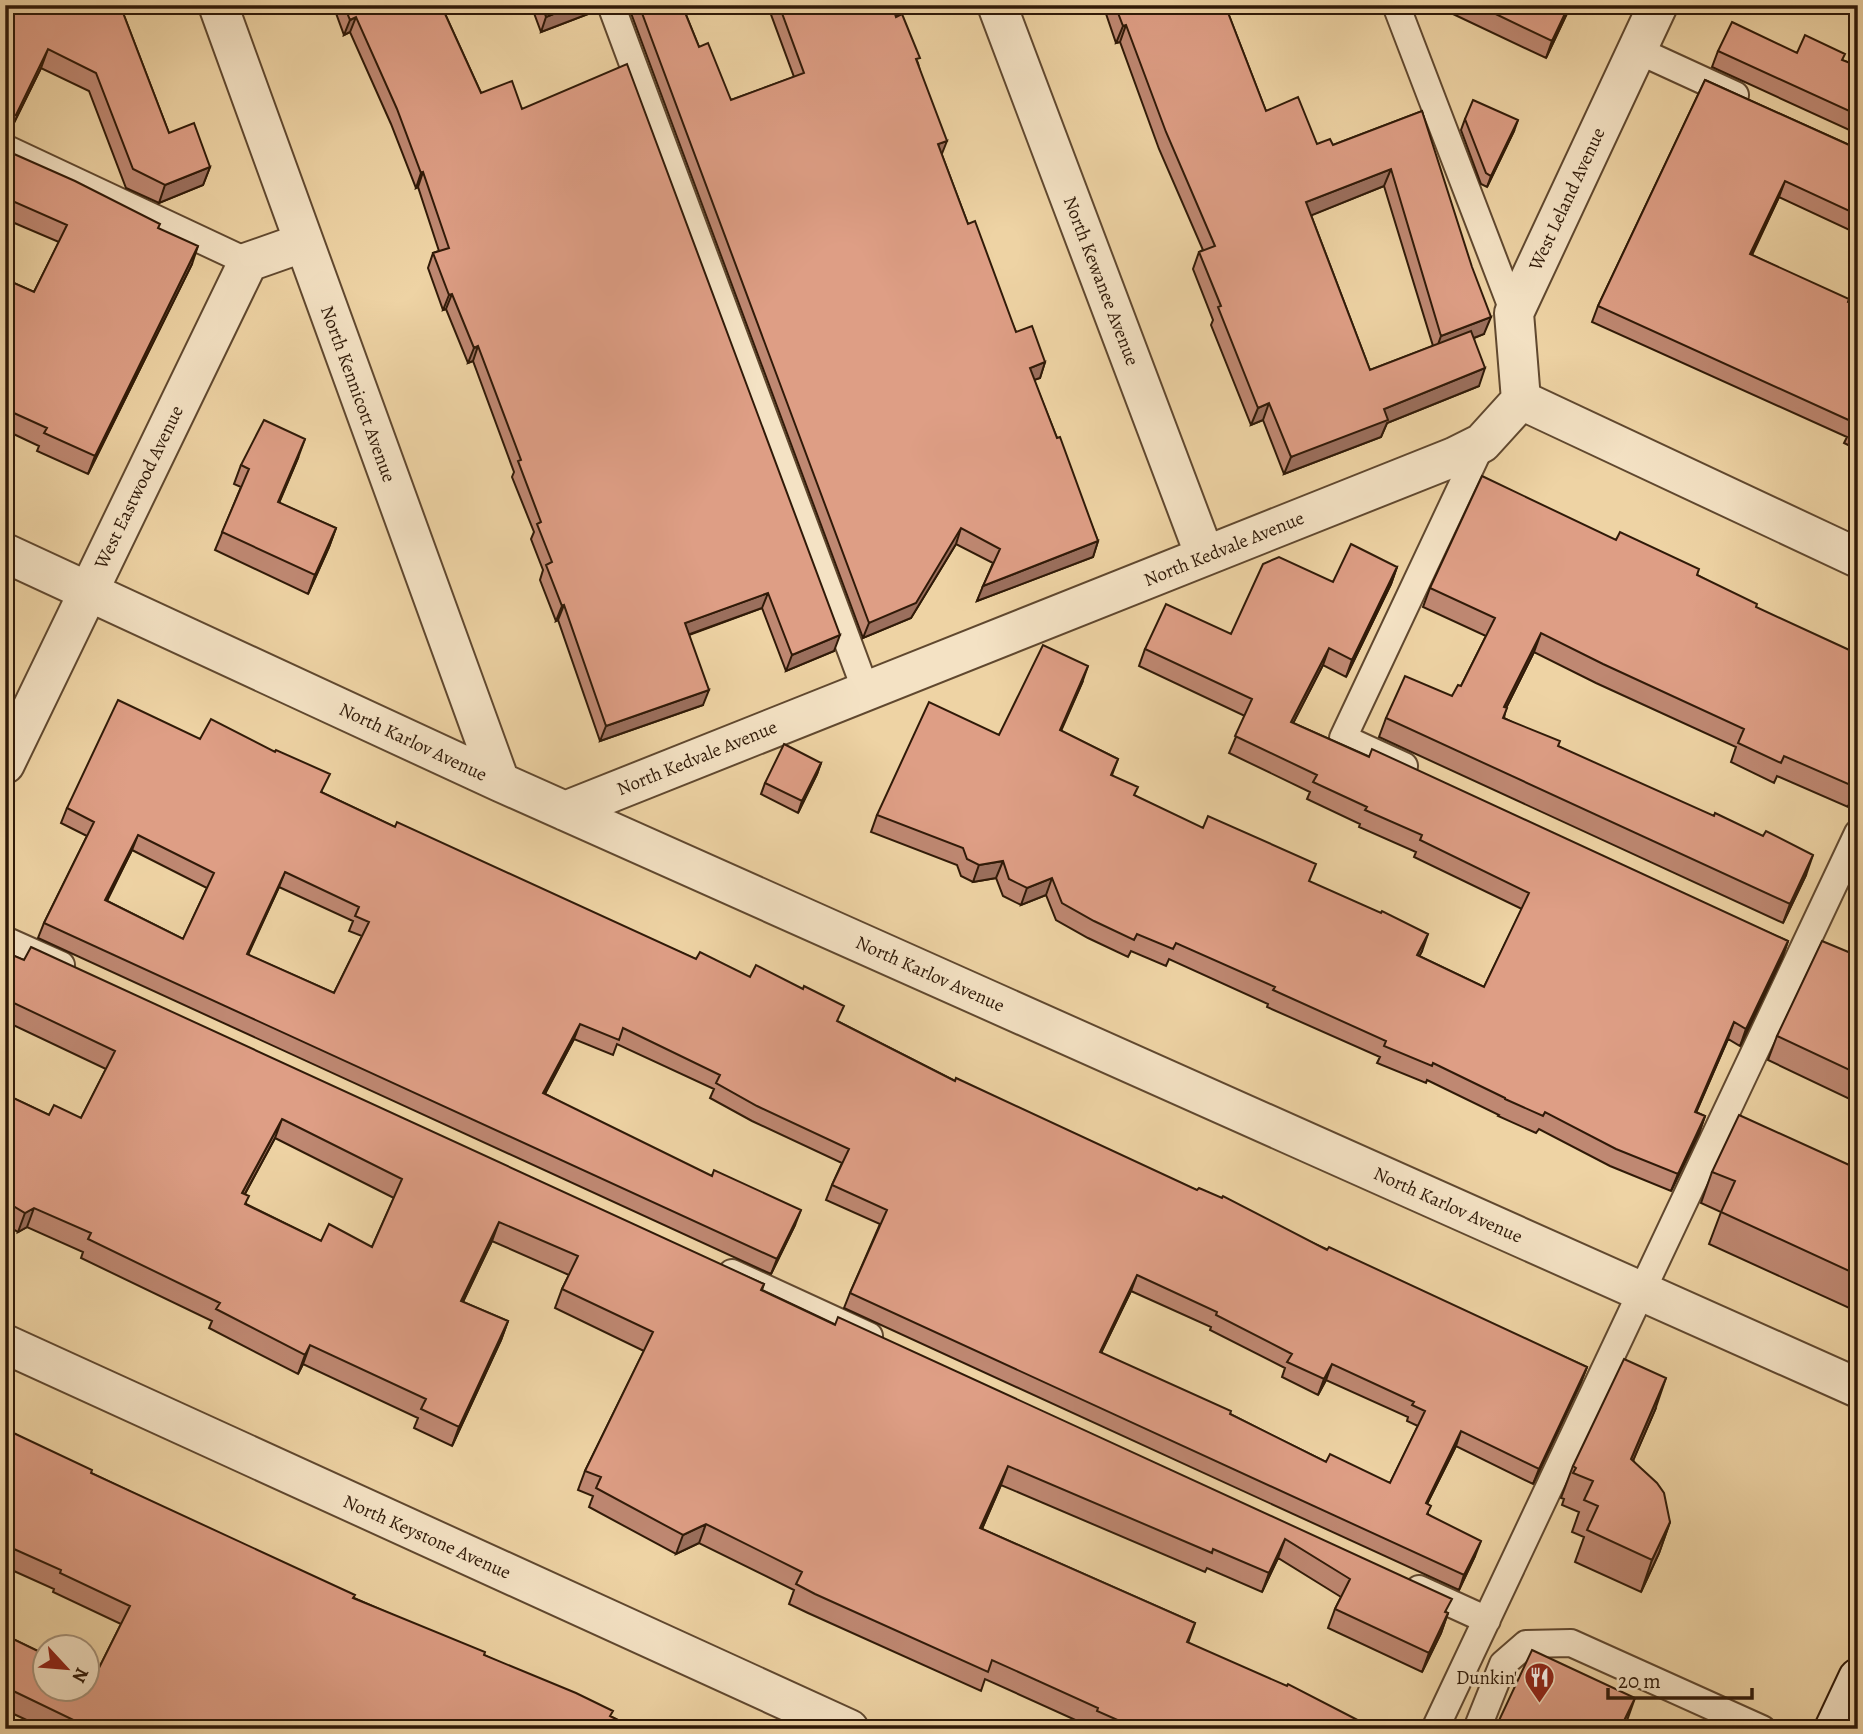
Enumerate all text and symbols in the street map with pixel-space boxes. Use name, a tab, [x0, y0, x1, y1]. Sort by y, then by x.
street label: West Leland Avenue	[1522, 123, 1612, 276]
street label: North Kewanee Avenue	[1057, 192, 1145, 370]
street label: North Kennicott Avenue	[314, 302, 402, 486]
street label: West Eastwood Avenue	[88, 401, 190, 574]
street label: North Kedvale Avenue	[1140, 505, 1308, 593]
street label: North Karlov Avenue	[335, 696, 491, 788]
street label: North Kedvale Avenue	[613, 714, 781, 802]
street label: North Karlov Avenue	[851, 929, 1009, 1019]
street label: North Karlov Avenue	[1369, 1160, 1527, 1250]
street label: North Keystone Avenue	[339, 1488, 515, 1586]
north arrow	[32, 1632, 102, 1702]
scale bar	[1608, 1657, 1751, 1701]
restaurant icon: Dunkin'	[1523, 1661, 1557, 1705]
text: N	[66, 1663, 95, 1687]
place label: Dunkin'	[1456, 1665, 1517, 1691]
text: 20 m	[1618, 1667, 1661, 1695]

